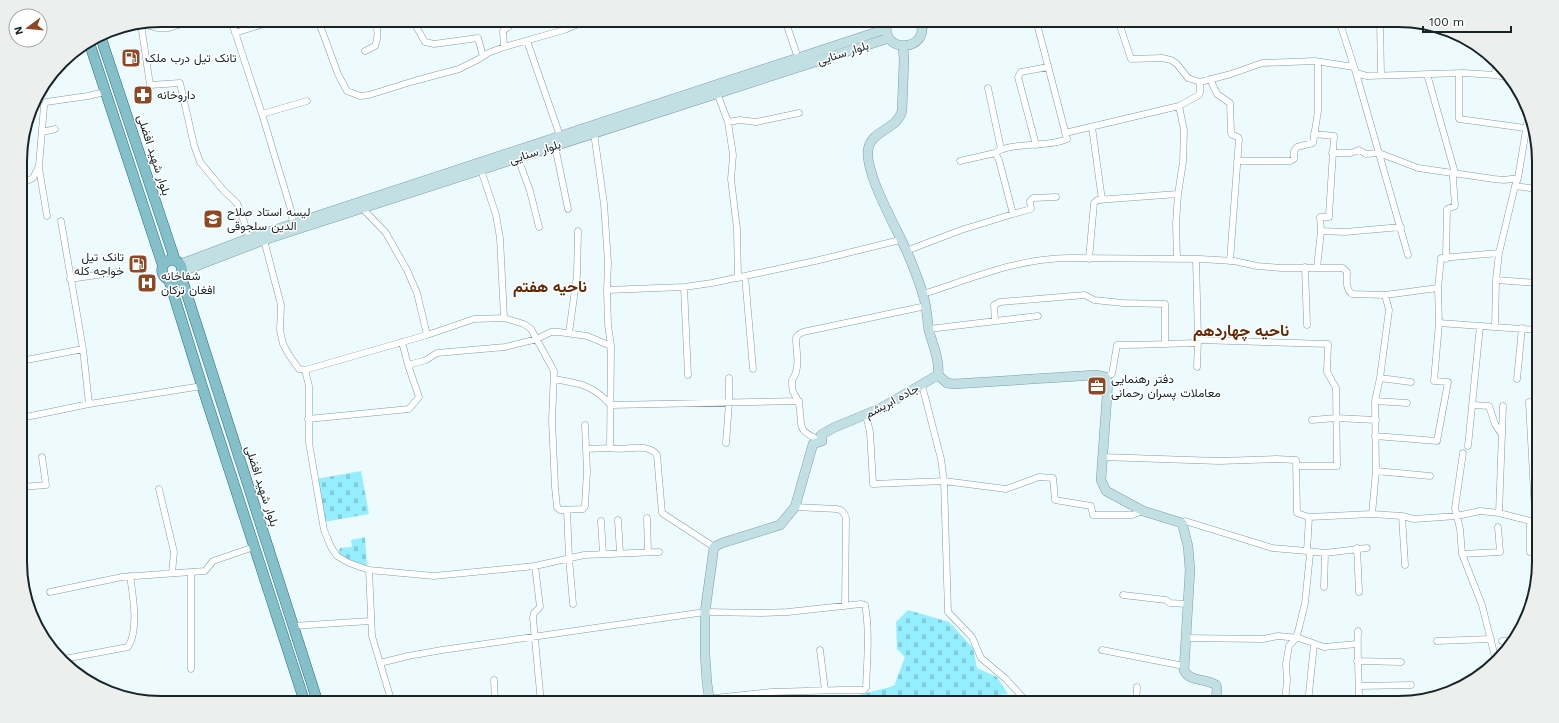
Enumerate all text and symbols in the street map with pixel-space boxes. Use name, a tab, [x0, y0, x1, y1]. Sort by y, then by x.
north arrow	[8, 8, 48, 48]
scale bar	[1423, 8, 1511, 34]
text: 100 m	[1429, 15, 1464, 29]
text: N	[11, 25, 26, 36]
street label: بلوار سنایی	[815, 38, 871, 69]
fuel station icon: تانک تیل درب ملک	[120, 47, 142, 69]
place label: تانک تیل درب ملک	[145, 51, 237, 66]
pharmacy icon: داروخانه	[132, 84, 154, 106]
place label: داروخانه	[157, 88, 196, 103]
street label: بلوار شهید افضلی	[133, 113, 174, 197]
street label: بلوار سنایی	[507, 137, 563, 168]
place label: لیسه استاد صلاح الدین سلجوقی	[227, 205, 310, 234]
school or university icon: لیسه استاد صلاح الدین سلجوقی	[202, 208, 224, 230]
place label: تانک تیل خواجه کله	[74, 250, 124, 279]
fuel station icon: تانک تیل خواجه کله	[127, 253, 149, 275]
place label: شفاخانه افغان ترکان	[161, 269, 215, 298]
hospital icon: شفاخانه افغان ترکان	[136, 272, 158, 294]
district label: ناحیه هفتم	[513, 277, 587, 297]
district label: ناحیه چهاردهم	[1193, 321, 1289, 342]
place label: دفتر رهنمایی معاملات پسران رحمانی	[1111, 372, 1221, 401]
office icon: دفتر رهنمایی معاملات پسران رحمانی	[1086, 375, 1108, 397]
street label: جاده ابریشم	[863, 381, 922, 422]
street label: بلوار شهید افضلی	[241, 444, 282, 528]

